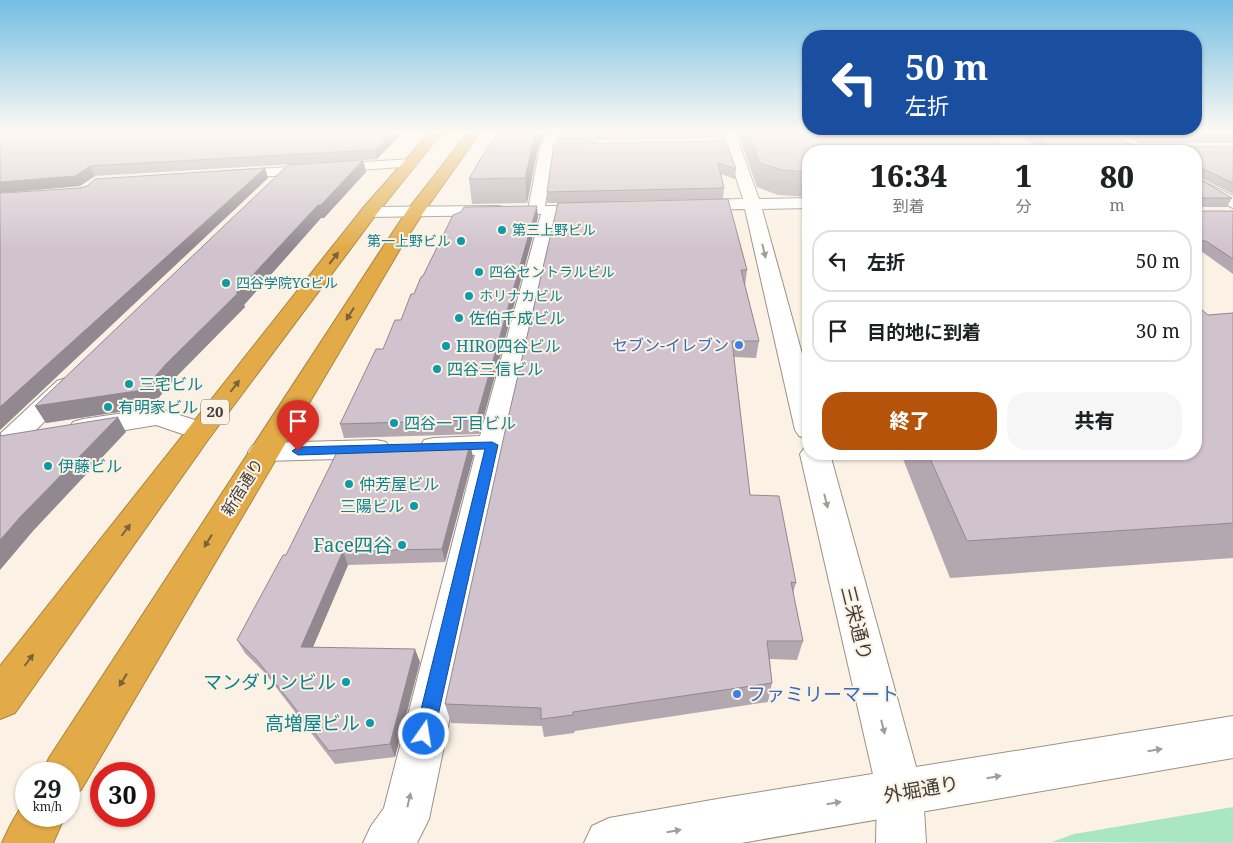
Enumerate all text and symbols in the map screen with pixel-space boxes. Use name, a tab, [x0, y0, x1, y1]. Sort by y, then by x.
text: 50 m	[905, 43, 988, 90]
icon: left	[822, 50, 887, 115]
text: 左折	[905, 90, 949, 120]
text: 16:34	[870, 155, 947, 196]
text: 1	[1015, 155, 1032, 196]
text: 80	[1100, 156, 1134, 197]
text: m	[1110, 194, 1125, 216]
text: 到着	[893, 195, 925, 217]
text: 分	[1016, 195, 1032, 217]
place label: 第三上野ビル	[512, 220, 596, 239]
marker: 第三上野ビル	[496, 224, 508, 236]
place label: 第一上野ビル	[367, 231, 451, 250]
marker: 第一上野ビル	[455, 235, 467, 247]
one-way arrow	[760, 243, 768, 258]
icon: left	[824, 247, 852, 275]
text: 50 m	[1136, 248, 1180, 274]
text: 左折	[867, 249, 905, 275]
one-way arrow	[329, 251, 339, 265]
place label: 四谷セントラルビル	[489, 262, 615, 281]
marker: 四谷セントラルビル	[473, 266, 485, 278]
place label: 四谷学院YGビル	[236, 273, 338, 292]
marker: 四谷学院YGビル	[220, 277, 232, 289]
place label: ホリナカビル	[479, 286, 563, 305]
marker: ホリナカビル	[463, 290, 475, 302]
place label: 佐伯千成ビル	[469, 307, 565, 329]
one-way arrow	[345, 308, 354, 321]
marker: 佐伯千成ビル	[453, 312, 465, 324]
icon: arrive	[824, 317, 852, 345]
text: 30 m	[1136, 318, 1180, 344]
text: 目的地に到着	[867, 319, 981, 345]
place label: セブン-イレブン	[612, 334, 729, 356]
place label: HIRO四谷ビル	[456, 335, 561, 357]
marker: セブン-イレブン	[733, 339, 745, 351]
marker: HIRO四谷ビル	[440, 340, 452, 352]
place label: 四谷三信ビル	[447, 358, 543, 380]
marker: 四谷三信ビル	[431, 363, 443, 375]
place label: 三宅ビル	[139, 373, 203, 395]
marker: 三宅ビル	[123, 378, 135, 390]
one-way arrow	[229, 380, 240, 393]
button: 終了	[822, 392, 997, 450]
button: 共有	[1007, 392, 1182, 450]
place label: 有明家ビル	[118, 396, 198, 418]
road number: 20	[201, 400, 229, 424]
pin	[277, 400, 319, 451]
marker: 有明家ビル	[102, 401, 114, 413]
icon: arrive	[284, 407, 312, 435]
place label: 四谷一丁目ビル	[404, 412, 516, 434]
marker: 四谷一丁目ビル	[388, 417, 400, 429]
street label: 新宿通り	[216, 454, 268, 520]
place label: 伊藤ビル	[58, 455, 122, 477]
marker: 伊藤ビル	[42, 460, 54, 472]
place label: 仲芳屋ビル	[359, 473, 439, 495]
marker: 仲芳屋ビル	[343, 478, 355, 490]
one-way arrow	[823, 494, 831, 509]
place label: 三陽ビル	[340, 495, 404, 517]
marker: 三陽ビル	[408, 500, 420, 512]
one-way arrow	[121, 524, 132, 537]
place label: Face四谷	[313, 532, 392, 558]
one-way arrow	[204, 535, 213, 548]
marker: Face四谷	[396, 539, 408, 551]
street label: 三栄通り	[835, 583, 879, 663]
one-way arrow	[24, 653, 34, 667]
place label: マンダリンビル	[203, 669, 336, 695]
one-way arrow	[118, 673, 127, 686]
marker: マンダリンビル	[340, 676, 352, 688]
place label: ファミリーマート	[747, 681, 899, 707]
marker: ファミリーマート	[731, 688, 743, 700]
position arrow	[397, 707, 449, 759]
place label: 高増屋ビル	[265, 710, 360, 736]
marker: 高増屋ビル	[364, 717, 376, 729]
one-way arrow	[879, 719, 887, 734]
one-way arrow	[1147, 746, 1163, 754]
speed limit sign: 30	[90, 762, 155, 827]
street label: 外堀通り	[881, 770, 961, 808]
text: 29	[33, 771, 62, 805]
one-way arrow	[987, 772, 1003, 780]
one-way arrow	[405, 792, 413, 807]
text: km/h	[33, 798, 62, 815]
one-way arrow	[827, 799, 843, 807]
one-way arrow	[666, 827, 682, 835]

